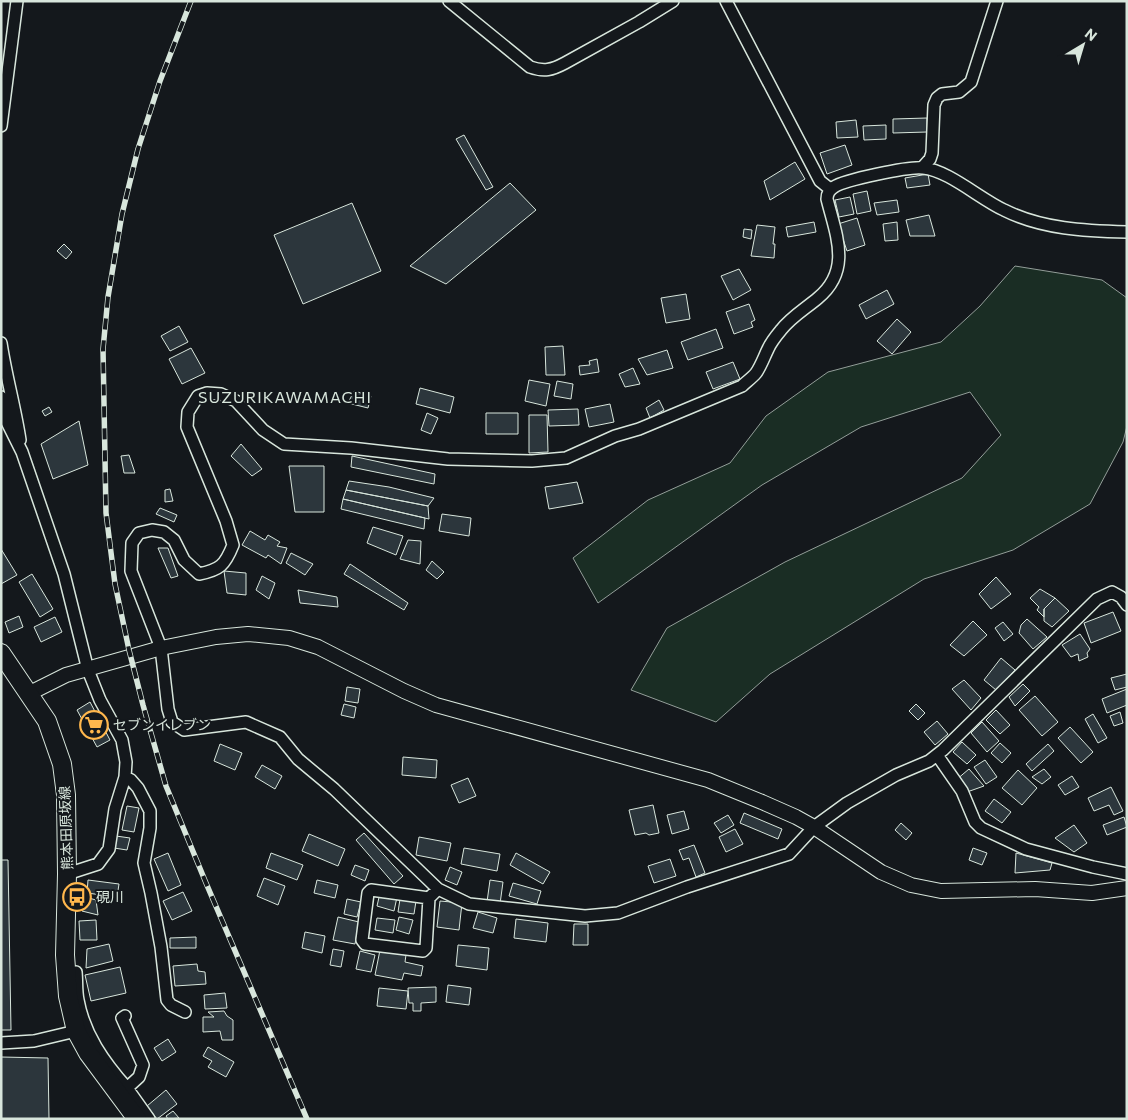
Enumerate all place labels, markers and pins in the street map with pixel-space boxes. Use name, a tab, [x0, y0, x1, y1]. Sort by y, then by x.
supermarket icon: セブンイレブン	[79, 710, 109, 740]
place label: セブンイレブン	[113, 716, 211, 733]
bus stop icon: 硯川	[62, 882, 92, 912]
place label: 硯川	[96, 888, 124, 905]

